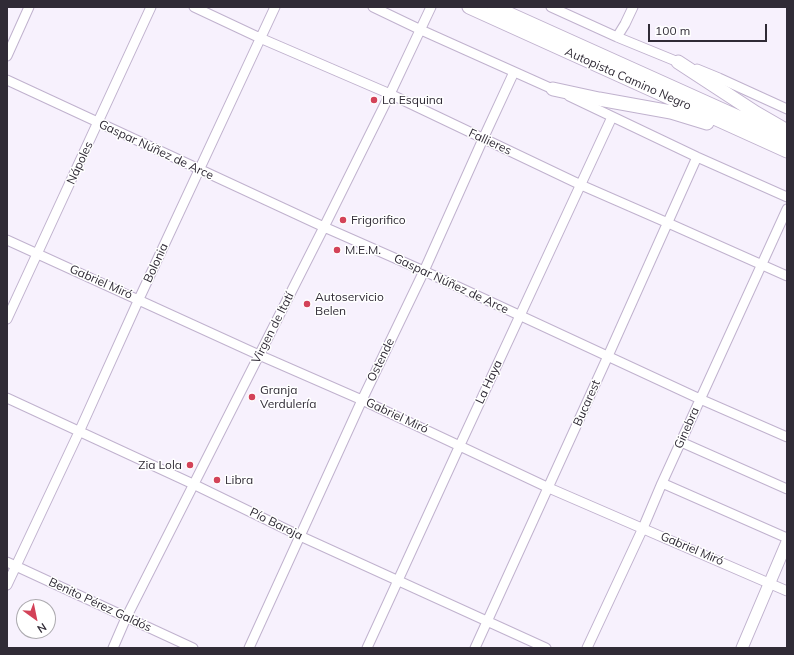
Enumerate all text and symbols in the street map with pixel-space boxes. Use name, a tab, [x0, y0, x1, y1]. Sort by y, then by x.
scale bar	[650, 16, 769, 42]
text: 100 m	[655, 23, 690, 38]
street label: Autopista Camino Negro	[563, 45, 693, 113]
place label: La Esquina	[382, 93, 443, 107]
marker: La Esquina	[369, 95, 379, 105]
street label: Gaspar Núñez de Arce	[96, 117, 216, 183]
street label: Fallieres	[466, 126, 514, 158]
street label: Nápoles	[64, 139, 96, 187]
place label: Frigorifico	[351, 213, 406, 227]
marker: Frigorifico	[338, 215, 348, 225]
street label: Bolonia	[141, 241, 171, 285]
place label: M.E.M.	[345, 243, 381, 257]
marker: M.E.M.	[332, 245, 342, 255]
street label: Gaspar Núñez de Arce	[391, 251, 511, 317]
street label: Gabriel Miró	[67, 262, 135, 302]
street label: Virgen de Itatí	[249, 290, 297, 366]
place label: Autoservicio Belen	[315, 290, 384, 318]
marker: Autoservicio Belen	[302, 299, 312, 309]
street label: Ostende	[364, 336, 398, 384]
street label: La Haya	[473, 358, 505, 406]
street label: Bucarest	[570, 378, 604, 428]
place label: Granja Verdulería	[260, 383, 316, 411]
marker: Granja Verdulería	[247, 392, 257, 402]
street label: Gabriel Miró	[364, 395, 430, 437]
street label: Ginebra	[671, 405, 703, 451]
place label: Zia Lola	[138, 458, 182, 472]
marker: Zia Lola	[185, 460, 195, 470]
place label: Libra	[225, 473, 253, 487]
marker: Libra	[212, 475, 222, 485]
street label: Pío Baroja	[247, 505, 305, 543]
street label: Gabriel Miró	[658, 529, 726, 569]
street label: Benito Pérez Galdós	[46, 575, 154, 635]
north arrow	[16, 599, 56, 639]
text: N	[35, 620, 49, 636]

